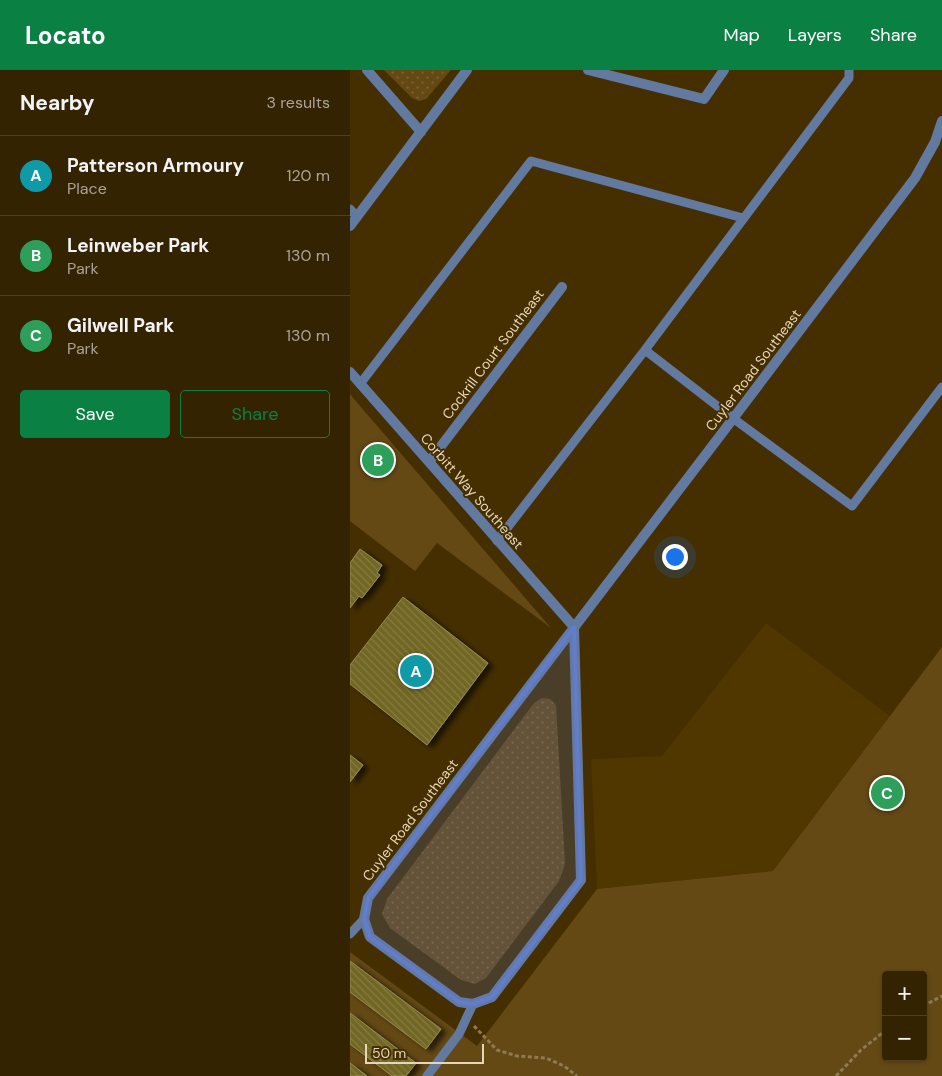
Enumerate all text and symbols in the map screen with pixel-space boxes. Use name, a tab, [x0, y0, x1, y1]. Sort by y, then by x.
text: Locato	[25, 20, 106, 51]
text: Map	[724, 23, 760, 47]
text: Layers	[788, 23, 842, 47]
text: Share	[870, 23, 917, 47]
text: Nearby	[20, 89, 94, 117]
text: 3 results	[267, 92, 330, 113]
text: Patterson Armoury	[67, 153, 244, 178]
text: A	[30, 165, 42, 186]
text: 120 m	[286, 165, 330, 186]
text: Place	[67, 178, 107, 199]
text: Leinweber Park	[67, 233, 209, 258]
text: B	[31, 245, 41, 266]
text: 130 m	[286, 245, 330, 266]
text: Park	[67, 258, 99, 279]
street label: Cockrill Court Southeast	[438, 285, 548, 423]
street label: Cuyler Road Southeast	[701, 306, 805, 434]
text: Gilwell Park	[67, 313, 174, 338]
text: C	[30, 325, 42, 346]
text: 130 m	[286, 325, 330, 346]
text: Park	[67, 338, 99, 359]
button: Save	[20, 390, 170, 438]
button: Share	[180, 390, 330, 438]
street label: Corbitt Way Southeast	[417, 429, 527, 553]
pin: B	[362, 441, 394, 479]
your location	[662, 544, 688, 570]
pin: A	[400, 652, 432, 690]
street label: Cuyler Road Southeast	[358, 756, 462, 884]
pin: C	[871, 774, 903, 812]
map controls	[882, 971, 927, 1061]
button: +	[882, 971, 927, 1016]
button: −	[882, 1016, 927, 1061]
scale bar	[365, 1041, 484, 1064]
text: 50 m	[372, 1044, 406, 1062]

